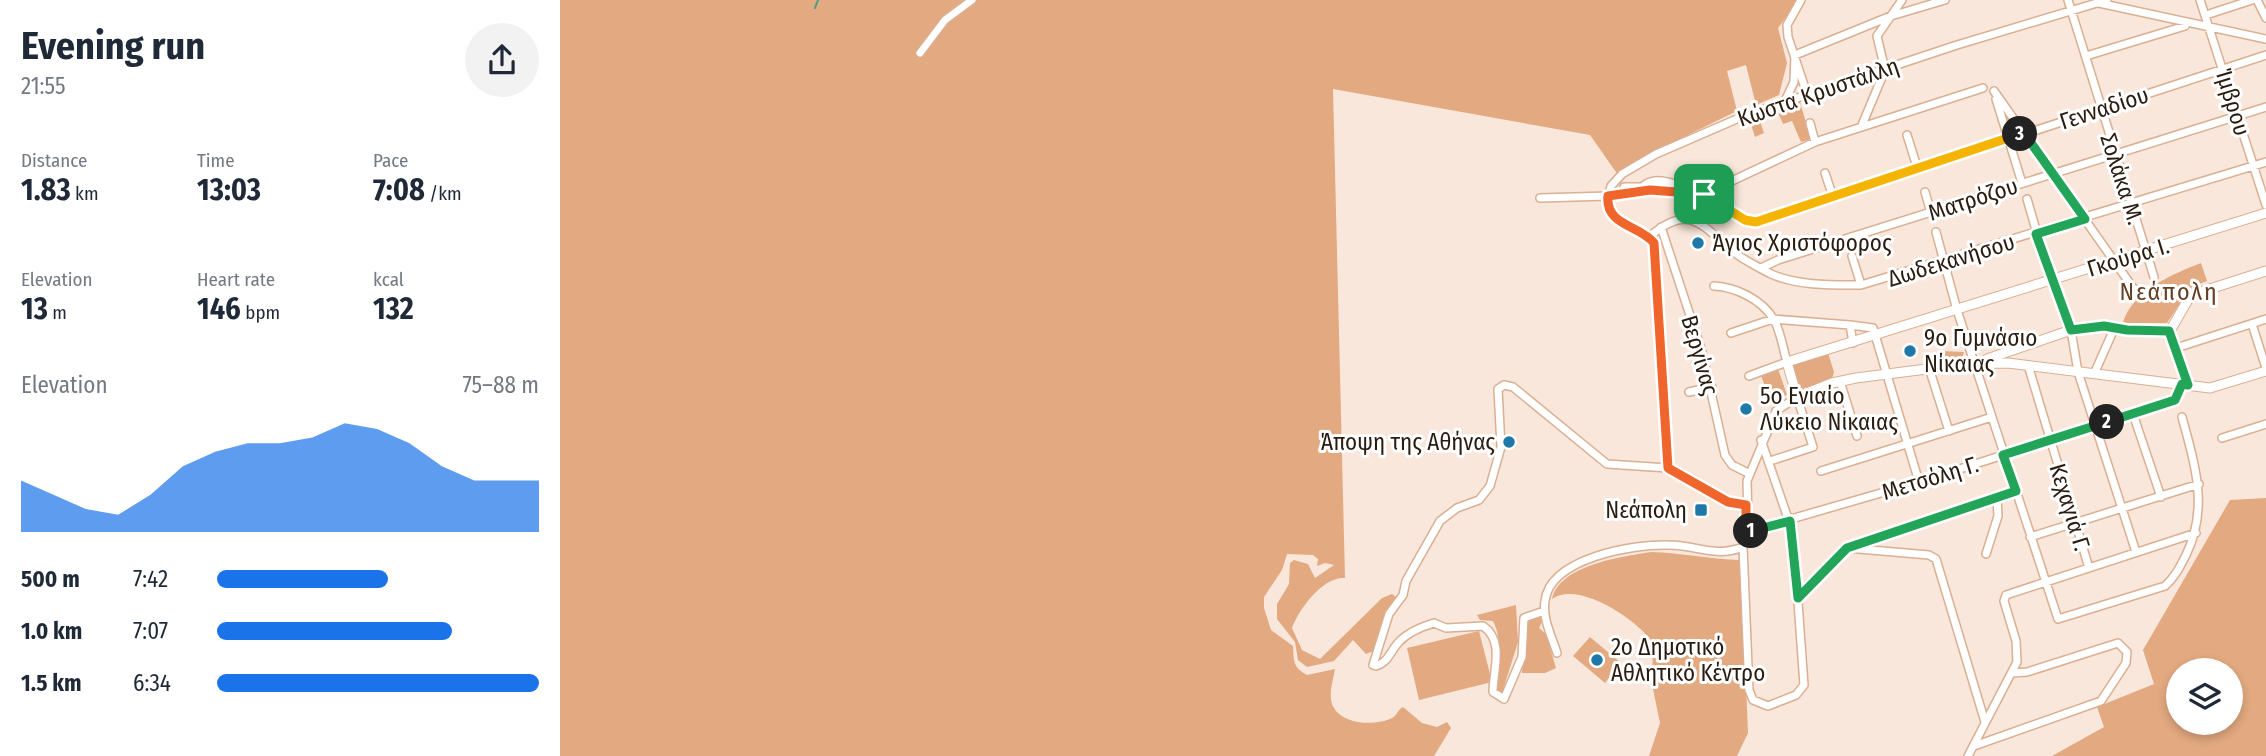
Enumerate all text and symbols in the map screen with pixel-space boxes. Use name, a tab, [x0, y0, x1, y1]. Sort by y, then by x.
text: Evening run	[21, 23, 205, 69]
button: share	[465, 23, 539, 97]
street label: Κώστα Κρυστάλλη	[1734, 51, 1902, 133]
street label: Ίμβρου	[2210, 65, 2256, 139]
text: 21:55	[21, 72, 66, 100]
street label: Γενναδίου	[2056, 80, 2152, 136]
pin: 3	[2002, 116, 2038, 152]
text: 3	[2015, 122, 2024, 145]
street label: Σολάκα Μ.	[2094, 130, 2150, 228]
text: Distance	[21, 149, 88, 172]
text: Time	[197, 149, 235, 172]
text: Pace	[373, 149, 408, 172]
pin	[1674, 164, 1734, 224]
street label: Ματρόζου	[1925, 171, 2021, 227]
text: 1.83	[21, 172, 71, 208]
text: 13:03	[197, 172, 261, 208]
text: 7:08	[373, 172, 425, 208]
icon: arrive	[1685, 175, 1723, 213]
text: km	[71, 182, 99, 205]
text: /km	[425, 182, 462, 205]
street label: Δωδεκανήσου	[1884, 227, 2018, 293]
place label: Άγιος Χριστόφορος	[1712, 229, 1892, 257]
street label: Γκούρα Ι.	[2084, 231, 2172, 283]
marker: Άγιος Χριστόφορος	[1690, 235, 1706, 251]
text: Elevation	[21, 268, 93, 291]
text: Heart rate	[197, 268, 275, 291]
text: kcal	[373, 268, 404, 291]
district label: Νεάπολη	[2119, 278, 2219, 306]
text: 13	[21, 291, 48, 327]
text: 146	[197, 291, 241, 327]
text: 132	[373, 291, 414, 327]
text: m	[48, 301, 67, 324]
text: bpm	[241, 301, 280, 324]
street label: Βεργίνας	[1675, 312, 1725, 398]
place label: 9ο Γυμνάσιο Νίκαιας	[1924, 324, 2037, 378]
marker: 9ο Γυμνάσιο Νίκαιας	[1902, 343, 1918, 359]
text: Elevation	[21, 371, 108, 399]
text: 75–88 m	[462, 371, 539, 399]
place label: 5ο Ενιαίο Λύκειο Νίκαιας	[1760, 382, 1898, 436]
marker: 5ο Ενιαίο Λύκειο Νίκαιας	[1738, 401, 1754, 417]
pin: 2	[2090, 404, 2124, 440]
text: 2	[2102, 410, 2111, 433]
place label: Άποψη της Αθήνας	[1320, 428, 1495, 456]
marker: Άποψη της Αθήνας	[1501, 434, 1517, 450]
street label: Μετσόλη Γ.	[1878, 450, 1982, 506]
street label: Κεχαγιά Γ.	[2044, 460, 2096, 554]
place label: Νεάπολη	[1605, 496, 1687, 524]
marker: Νεάπολη	[1693, 502, 1709, 518]
pin: 1	[1734, 514, 1768, 548]
text: 1	[1746, 519, 1755, 542]
text: 500 m	[21, 565, 80, 593]
text: 7:42	[133, 565, 168, 593]
text: 1.0 km	[21, 617, 82, 645]
text: 7:07	[133, 617, 168, 645]
place label: 2o Δημοτικό Αθλητικό Κέντρο	[1611, 633, 1765, 687]
marker: 2o Δημοτικό Αθλητικό Κέντρο	[1589, 652, 1605, 668]
map controls	[2166, 658, 2243, 735]
button: layers	[2166, 658, 2243, 735]
text: 1.5 km	[21, 669, 82, 697]
text: 6:34	[133, 669, 171, 697]

